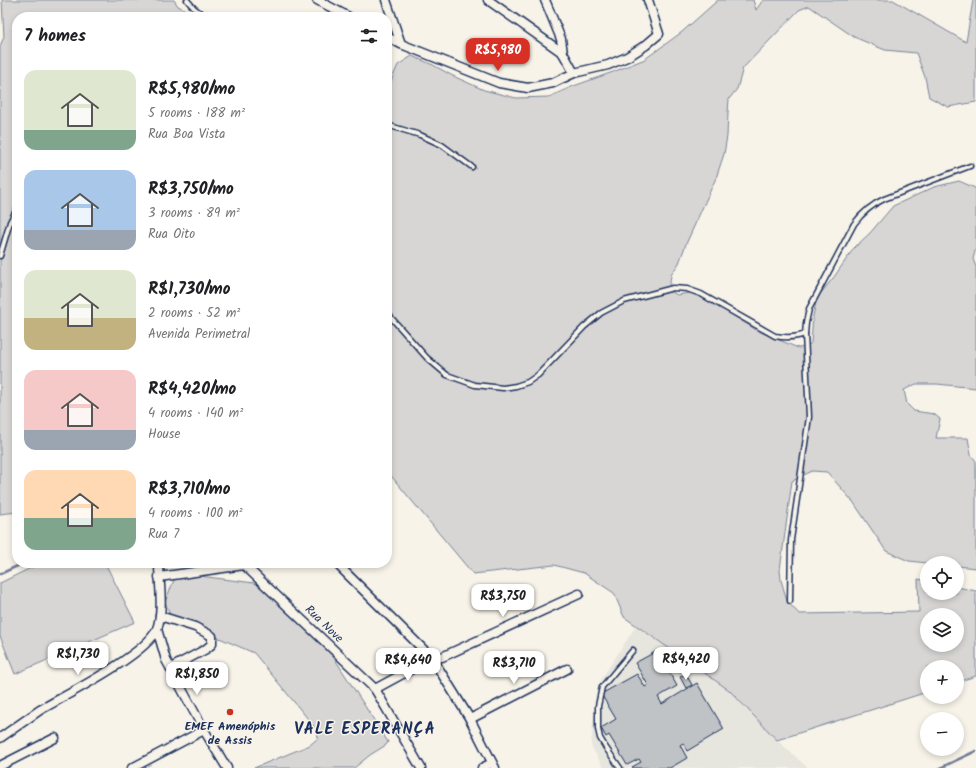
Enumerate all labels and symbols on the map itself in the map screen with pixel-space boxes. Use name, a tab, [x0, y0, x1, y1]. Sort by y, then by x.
pin: R$5,980	[461, 38, 535, 72]
pin: R$3,750	[466, 584, 540, 618]
street label: Rua Nove	[300, 601, 348, 648]
pin: R$1,730	[41, 642, 115, 676]
pin: R$4,420	[649, 647, 723, 681]
pin: R$4,640	[371, 648, 445, 682]
pin: R$3,710	[477, 651, 551, 685]
pin: R$1,850	[160, 662, 234, 696]
marker: EMEF Amenóphis de Assis	[225, 707, 235, 717]
place label: EMEF Amenóphis de Assis	[185, 717, 276, 750]
district label: VALE ESPERANÇA	[294, 717, 436, 742]

